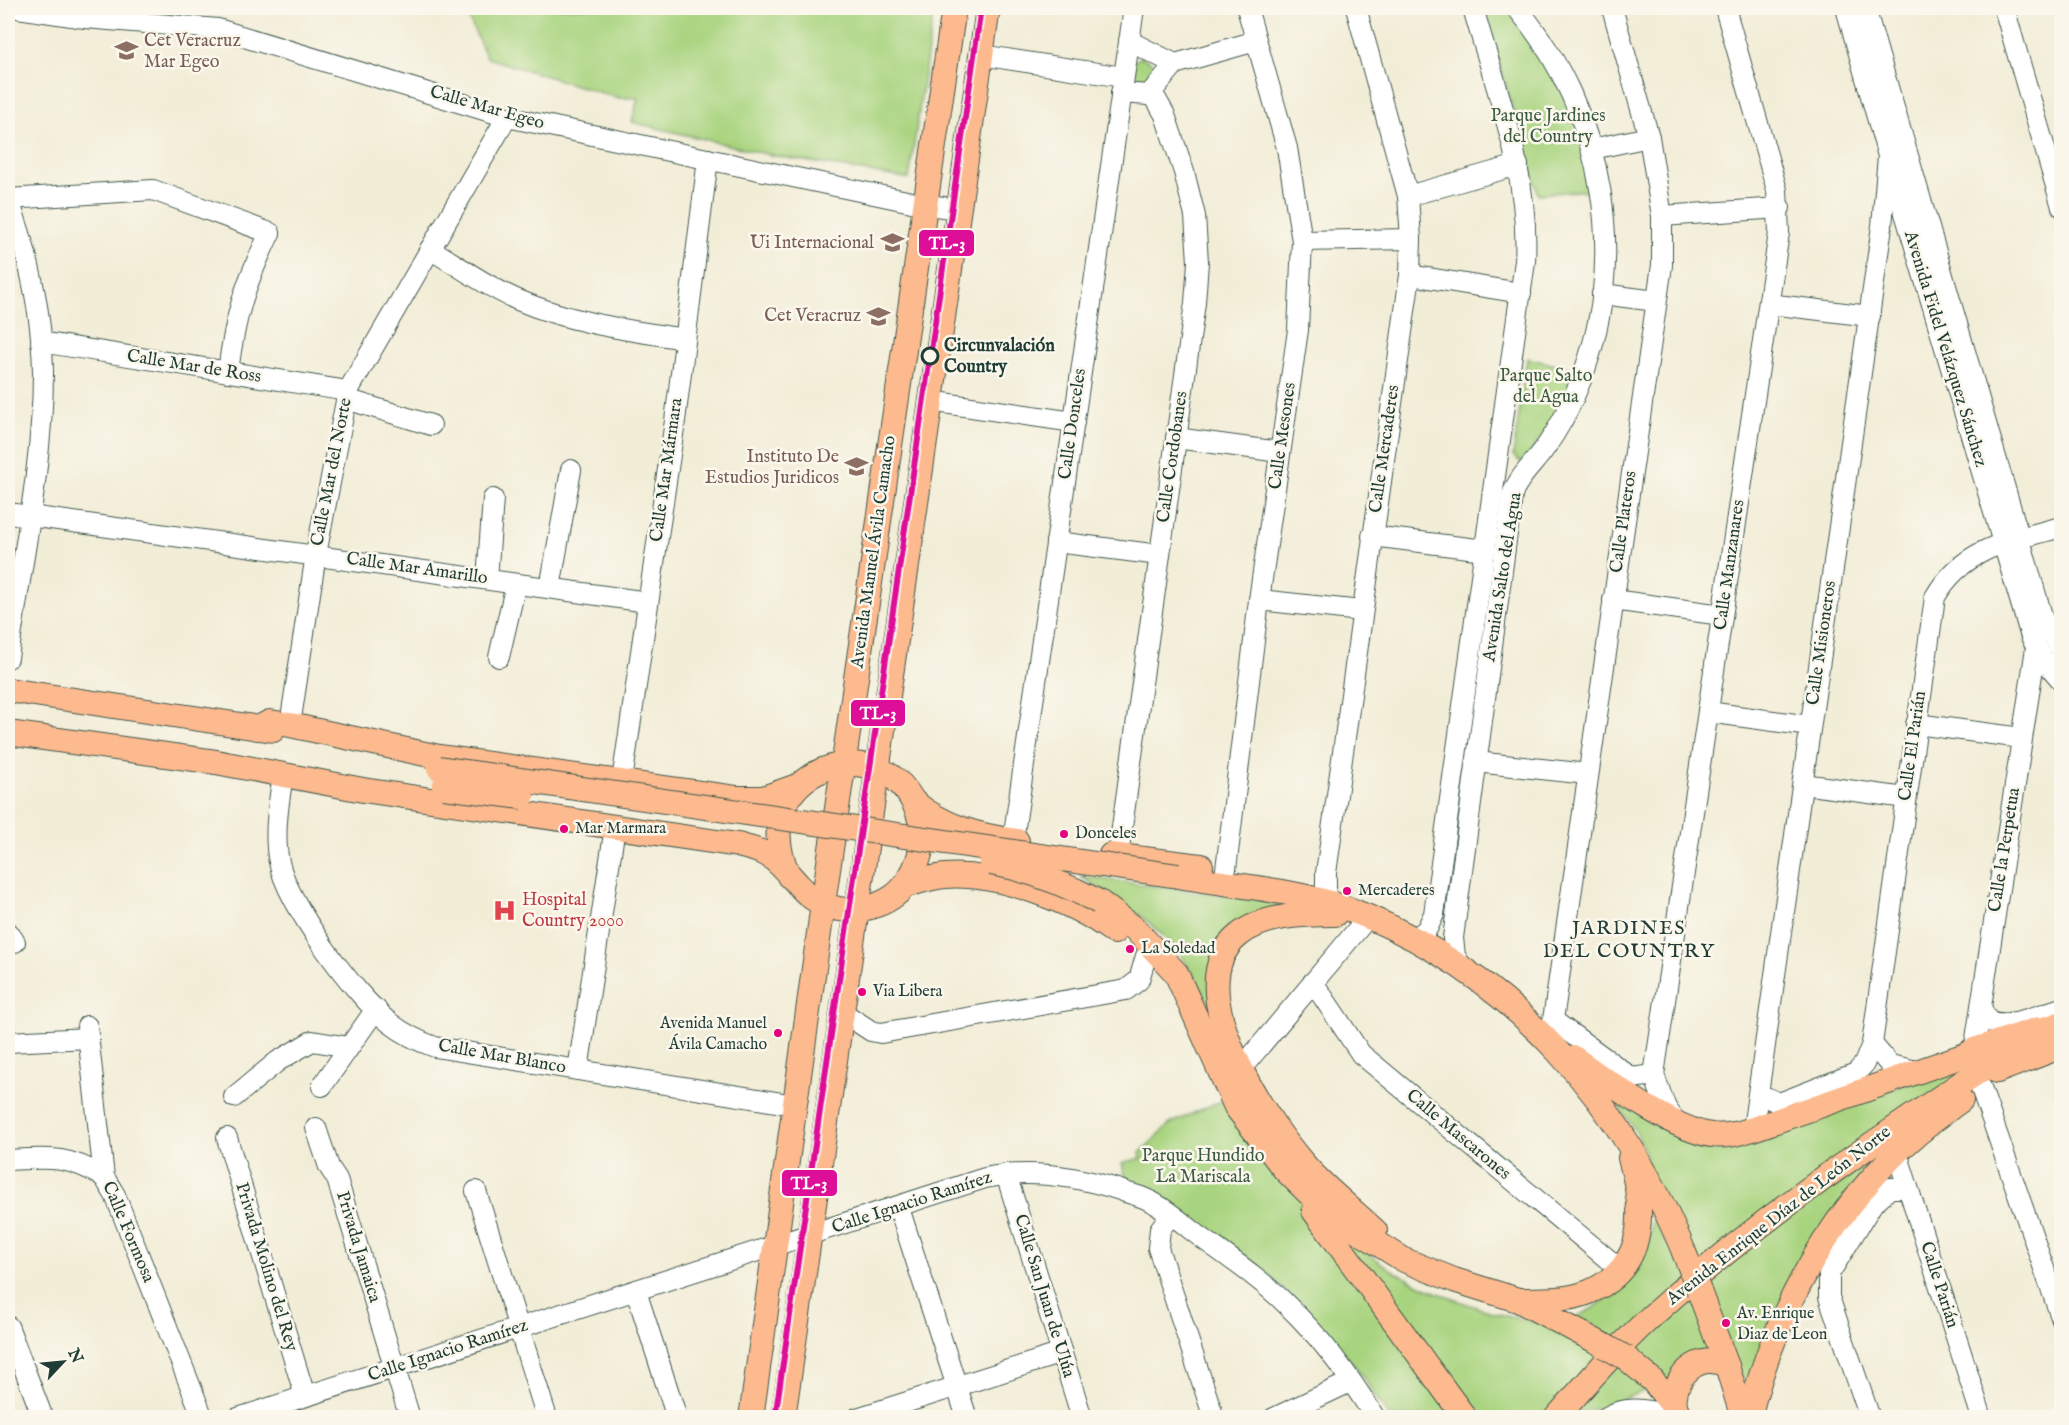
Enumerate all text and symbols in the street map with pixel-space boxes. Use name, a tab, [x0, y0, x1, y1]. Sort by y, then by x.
place label: Cet Veracruz Mar Egeo	[144, 30, 241, 74]
school or university icon: Cet Veracruz Mar Egeo	[113, 38, 139, 64]
street label: Calle Mar Egeo	[427, 81, 547, 135]
park label: Parque Jardines del Country	[1491, 105, 1605, 149]
street label: Avenida Fidel Velázquez Sánchez	[1898, 227, 1992, 470]
line badge: TL-3	[918, 229, 975, 257]
school or university icon: Ui Internacional	[879, 230, 905, 256]
place label: Ui Internacional	[750, 232, 874, 255]
text: TL-3	[928, 235, 965, 255]
school or university icon: Cet Veracruz	[866, 303, 892, 329]
place label: Cet Veracruz	[764, 305, 861, 328]
place label: Circunvalación Country	[944, 335, 1055, 379]
street label: Calle Mar de Ross	[125, 345, 263, 389]
marker: Circunvalación Country	[921, 347, 939, 365]
park label: Parque Salto del Agua	[1500, 365, 1593, 409]
street label: Calle Donceles	[1054, 367, 1092, 481]
street label: Calle Mesones	[1264, 381, 1302, 491]
street label: Calle Mercaderes	[1365, 384, 1405, 514]
street label: Calle Cordobanes	[1152, 390, 1194, 524]
street label: Calle Mar del Norte	[306, 396, 358, 548]
street label: Calle Mar Mármara	[646, 396, 689, 544]
street label: Avenida Manuel Ávila Camacho	[844, 434, 902, 671]
place label: Instituto De Estudios Juridicos	[705, 446, 839, 490]
school or university icon: Instituto De Estudios Juridicos	[844, 454, 870, 480]
street label: Calle Plateros	[1605, 469, 1643, 575]
street label: Avenida Salto del Agua	[1478, 491, 1528, 664]
street label: Calle Manzanares	[1709, 498, 1751, 632]
street label: Calle Mar Amarillo	[345, 548, 489, 590]
street label: Calle Misioneros	[1802, 579, 1842, 707]
street label: Calle El Parián	[1894, 689, 1932, 802]
line badge: TL-3	[850, 699, 906, 727]
text: TL-3	[859, 705, 896, 725]
street label: Calle la Perpetua	[1984, 786, 2026, 914]
place label: Mar Marmara	[575, 819, 666, 839]
marker: Mar Marmara	[558, 823, 570, 835]
place label: Donceles	[1075, 824, 1137, 844]
marker: Donceles	[1058, 828, 1070, 840]
place label: Mercaderes	[1358, 881, 1435, 901]
marker: Mercaderes	[1341, 885, 1353, 897]
place label: Hospital Country 2000	[522, 889, 624, 933]
hospital icon: Hospital Country 2000	[491, 897, 517, 923]
district label: JARDINES DEL COUNTRY	[1543, 916, 1715, 964]
place label: La Soledad	[1141, 939, 1216, 959]
marker: La Soledad	[1124, 943, 1136, 955]
place label: Via Libera	[872, 982, 943, 1002]
marker: Via Libera	[856, 986, 868, 998]
place label: Avenida Manuel Ávila Camacho	[659, 1014, 768, 1055]
marker: Avenida Manuel Ávila Camacho	[772, 1027, 784, 1039]
street label: Calle Mar Blanco	[436, 1034, 568, 1080]
street label: Calle Mascarones	[1401, 1085, 1515, 1185]
street label: Avenida Enrique Díaz de León Norte	[1661, 1121, 1896, 1311]
park label: Parque Hundido La Mariscala	[1142, 1145, 1265, 1189]
street label: Calle Ignacio Ramírez	[829, 1166, 995, 1240]
line badge: TL-3	[781, 1169, 838, 1197]
text: TL-3	[790, 1175, 827, 1195]
street label: Calle Formosa	[96, 1178, 160, 1286]
street label: Privada Molino del Rey	[229, 1180, 303, 1354]
street label: Privada Jamaica	[330, 1188, 386, 1306]
street label: Calle San Juan de Ulúa	[1008, 1211, 1080, 1381]
street label: Calle Parián	[1914, 1239, 1964, 1331]
place label: Av. Enrique Diaz de Leon	[1736, 1304, 1828, 1345]
street label: Calle Ignacio Ramírez	[365, 1314, 531, 1388]
marker: Av. Enrique Diaz de Leon	[1720, 1317, 1732, 1329]
north arrow	[33, 1332, 93, 1392]
text: N	[62, 1345, 87, 1367]

